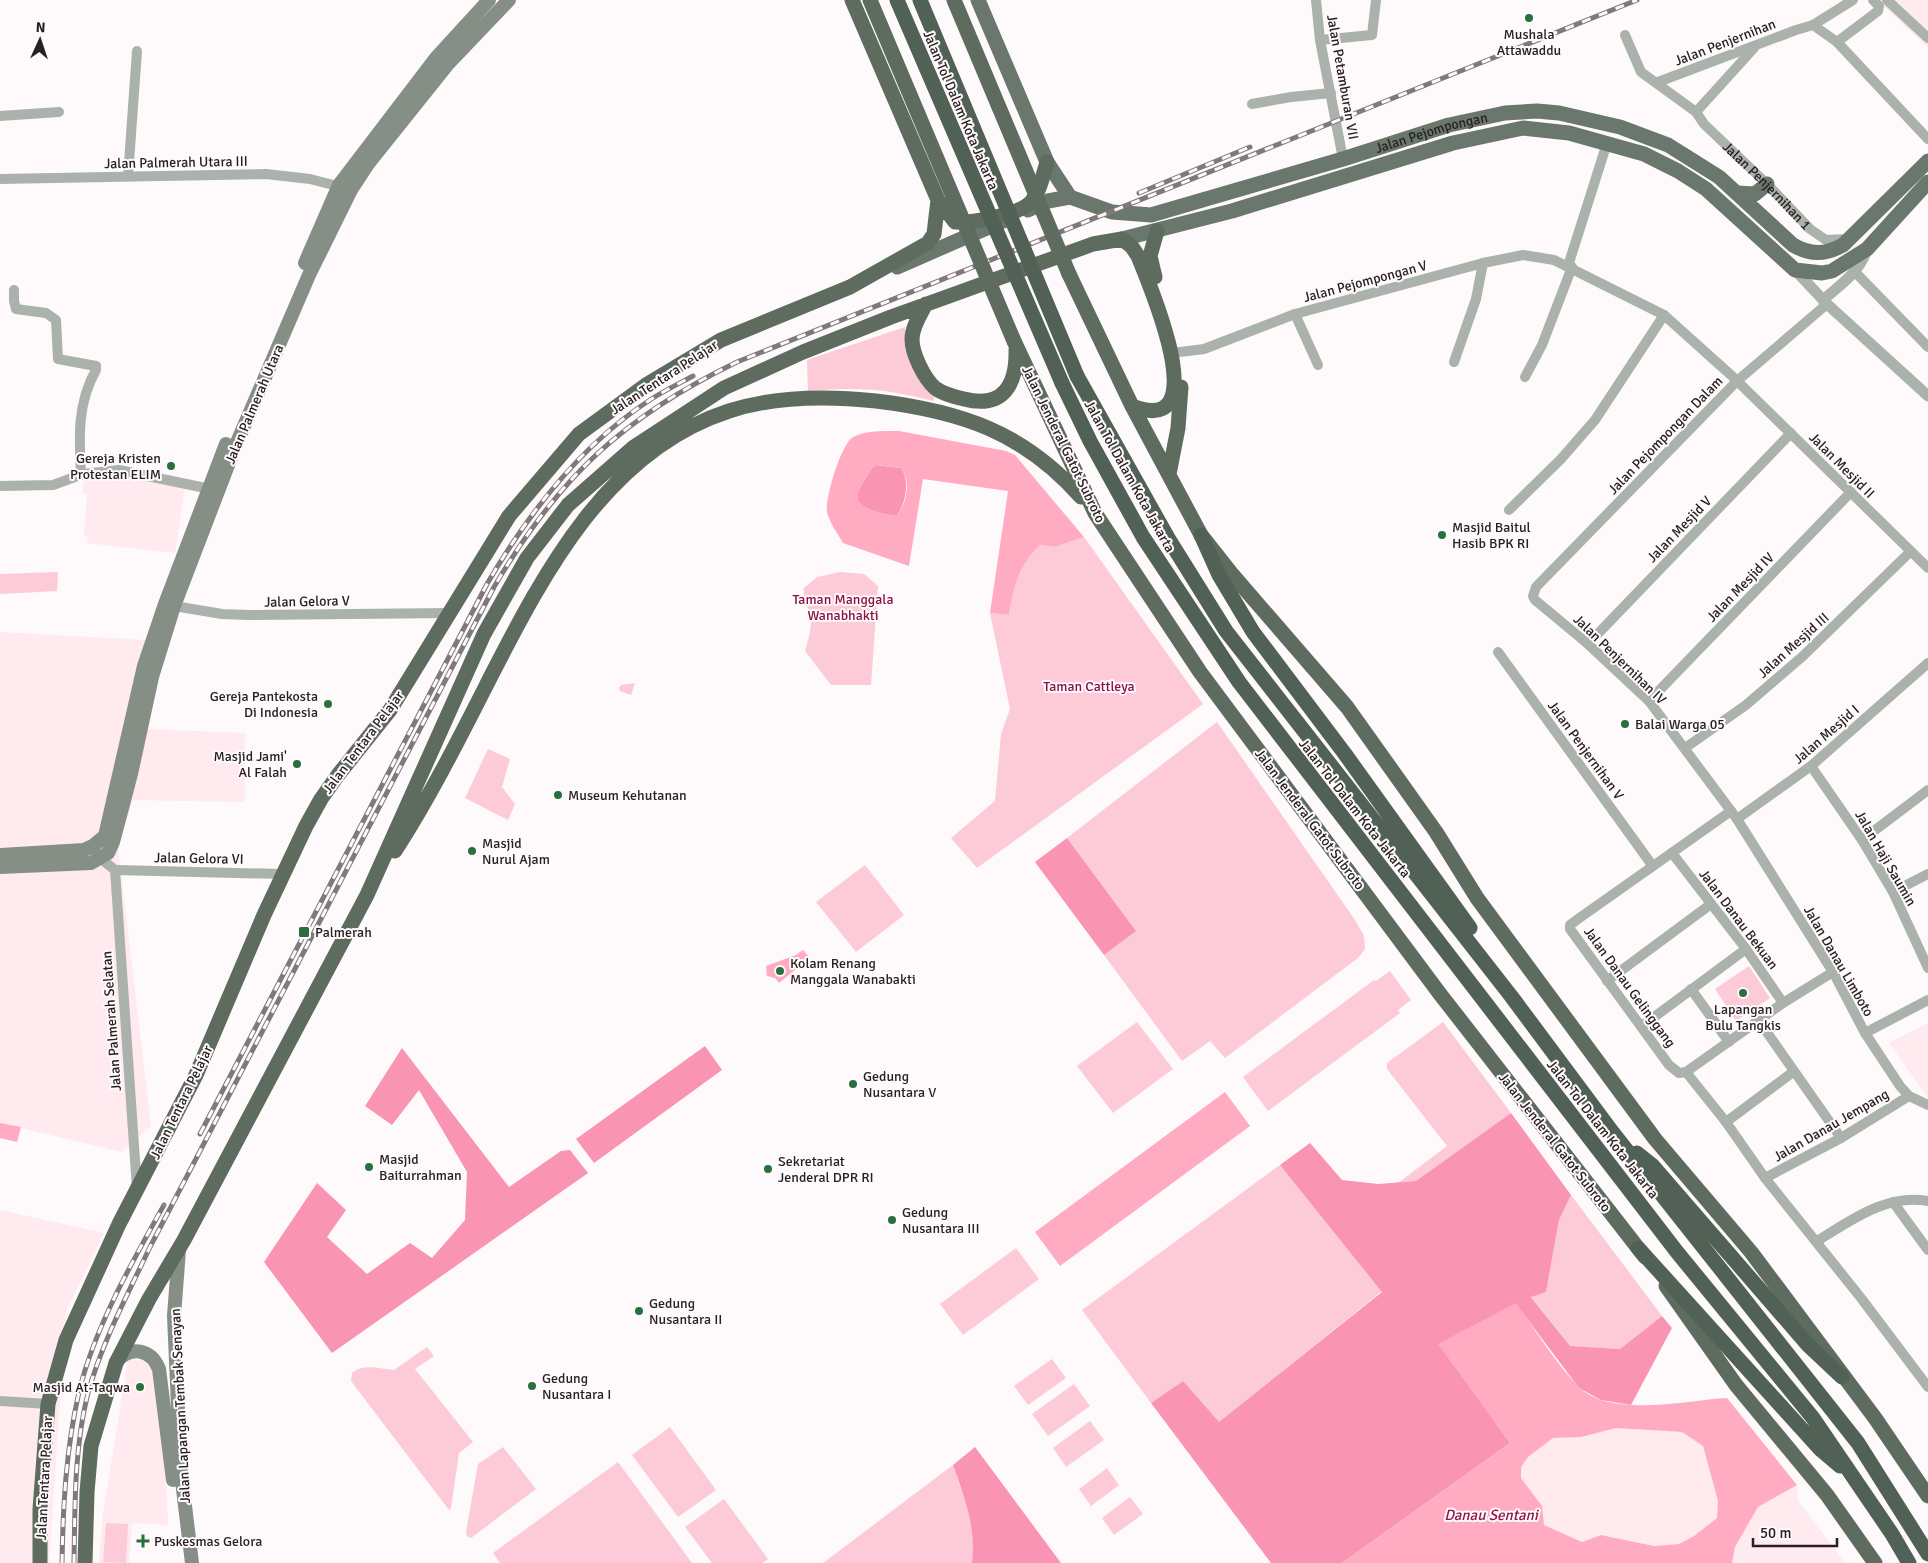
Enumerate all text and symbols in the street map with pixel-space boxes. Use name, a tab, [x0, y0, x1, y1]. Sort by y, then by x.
marker: Mushala Attawaddu	[1523, 12, 1535, 24]
street label: Jalan Petamburan VII	[1323, 13, 1362, 141]
north arrow	[15, 15, 65, 65]
street label: Jalan Penjernihan	[1672, 15, 1778, 70]
text: N	[35, 19, 46, 36]
place label: Mushala Attawaddu	[1497, 26, 1561, 59]
street label: Jalan Tol Dalam Kota Jakarta	[919, 28, 1002, 192]
street label: Jalan Pejompongan	[1373, 109, 1489, 157]
street label: Jalan Penjernihan 1	[1719, 138, 1814, 234]
street label: Jalan Palmerah Utara III	[104, 153, 248, 172]
street label: Jalan Pejompongan V	[1301, 257, 1429, 306]
street label: Jalan Tentara Pelajar	[607, 336, 722, 418]
street label: Jalan Palmerah Utara	[222, 342, 287, 467]
street label: Jalan Jenderal Gatot Subroto	[1018, 363, 1109, 525]
street label: Jalan Pejompongan Dalam	[1604, 373, 1726, 498]
street label: Jalan Tol Dalam Kota Jakarta	[1081, 397, 1179, 555]
street label: Jalan Mesjid II	[1805, 429, 1878, 502]
place label: Gereja Kristen Protestan ELIM	[70, 450, 161, 483]
marker: Gereja Kristen Protestan ELIM	[165, 460, 177, 472]
street label: Jalan Mesjid V	[1643, 493, 1715, 566]
place label: Masjid Baitul Hasib BPK RI	[1452, 519, 1531, 552]
marker: Masjid Baitul Hasib BPK RI	[1436, 529, 1448, 541]
street label: Jalan Mesjid IV	[1703, 549, 1778, 626]
park label: Taman Manggala Wanabhakti	[792, 591, 894, 624]
street label: Jalan Gelora V	[264, 592, 350, 611]
street label: Jalan Mesjid III	[1754, 609, 1832, 682]
street label: Jalan Penjernihan IV	[1570, 611, 1670, 708]
park label: Taman Cattleya	[1043, 678, 1135, 695]
street label: Jalan Tentara Pelajar	[319, 687, 408, 797]
place label: Gereja Pantekosta Di Indonesia	[210, 688, 318, 721]
marker: Gereja Pantekosta Di Indonesia	[322, 698, 334, 710]
street label: Jalan Penjernihan V	[1544, 698, 1627, 803]
street label: Jalan Mesjid I	[1790, 701, 1863, 768]
place label: Balai Warga 05	[1635, 716, 1725, 733]
marker: Balai Warga 05	[1619, 718, 1631, 730]
street label: Jalan Tol Dalam Kota Jakarta	[1295, 735, 1414, 881]
street label: Jalan Jenderal Gatot Subroto	[1251, 745, 1368, 893]
place label: Masjid Jami' Al Falah	[213, 748, 287, 781]
marker: Masjid Jami' Al Falah	[291, 758, 303, 770]
place label: Museum Kehutanan	[568, 787, 687, 804]
marker: Museum Kehutanan	[552, 789, 564, 801]
street label: Jalan Haji Saumin	[1851, 807, 1920, 909]
place label: Masjid Nurul Ajam	[482, 835, 550, 868]
marker: Masjid Nurul Ajam	[466, 845, 478, 857]
street label: Jalan Gelora VI	[154, 849, 244, 868]
street label: Jalan Danau Bekuan	[1695, 866, 1782, 973]
street label: Jalan Danau Limboto	[1800, 903, 1877, 1020]
place label: Palmerah	[315, 924, 372, 941]
street label: Jalan Danau Gelinggang	[1580, 924, 1679, 1051]
marker: Palmerah	[297, 925, 311, 939]
street label: Jalan Palmerah Selatan	[98, 950, 125, 1092]
place label: Kolam Renang Manggala Wanabakti	[790, 955, 916, 988]
marker: Kolam Renang Manggala Wanabakti	[774, 965, 786, 977]
marker: Lapangan Bulu Tangkis	[1737, 987, 1749, 999]
place label: Lapangan Bulu Tangkis	[1705, 1001, 1781, 1034]
street label: Jalan Tentara Pelajar	[147, 1042, 217, 1162]
street label: Jalan Tol Dalam Kota Jakarta	[1543, 1056, 1662, 1202]
place label: Gedung Nusantara V	[863, 1068, 936, 1101]
street label: Jalan Jenderal Gatot Subroto	[1495, 1069, 1614, 1215]
marker: Gedung Nusantara V	[847, 1078, 859, 1090]
street label: Jalan Danau Jempang	[1771, 1085, 1892, 1165]
place label: Masjid Baiturrahman	[379, 1151, 462, 1184]
place label: Sekretariat Jenderal DPR RI	[778, 1153, 874, 1186]
marker: Masjid Baiturrahman	[363, 1161, 375, 1173]
marker: Sekretariat Jenderal DPR RI	[762, 1163, 774, 1175]
place label: Gedung Nusantara III	[902, 1204, 980, 1237]
marker: Gedung Nusantara III	[886, 1214, 898, 1226]
place label: Gedung Nusantara II	[649, 1295, 722, 1328]
marker: Gedung Nusantara II	[633, 1305, 645, 1317]
street label: Jalan Lapangan Tembak Senayan	[167, 1308, 194, 1504]
place label: Gedung Nusantara I	[542, 1370, 611, 1403]
place label: Masjid At-Taqwa	[33, 1379, 130, 1396]
marker: Gedung Nusantara I	[526, 1380, 538, 1392]
marker: Masjid At-Taqwa	[134, 1381, 146, 1393]
street label: Jalan Tentara Pelajar	[33, 1415, 56, 1541]
water label: Danau Sentani	[1444, 1506, 1540, 1524]
scale bar	[1753, 1516, 1837, 1548]
text: 50 m	[1760, 1524, 1791, 1542]
place label: Puskesmas Gelora	[154, 1533, 262, 1550]
marker: Puskesmas Gelora	[136, 1534, 150, 1548]

